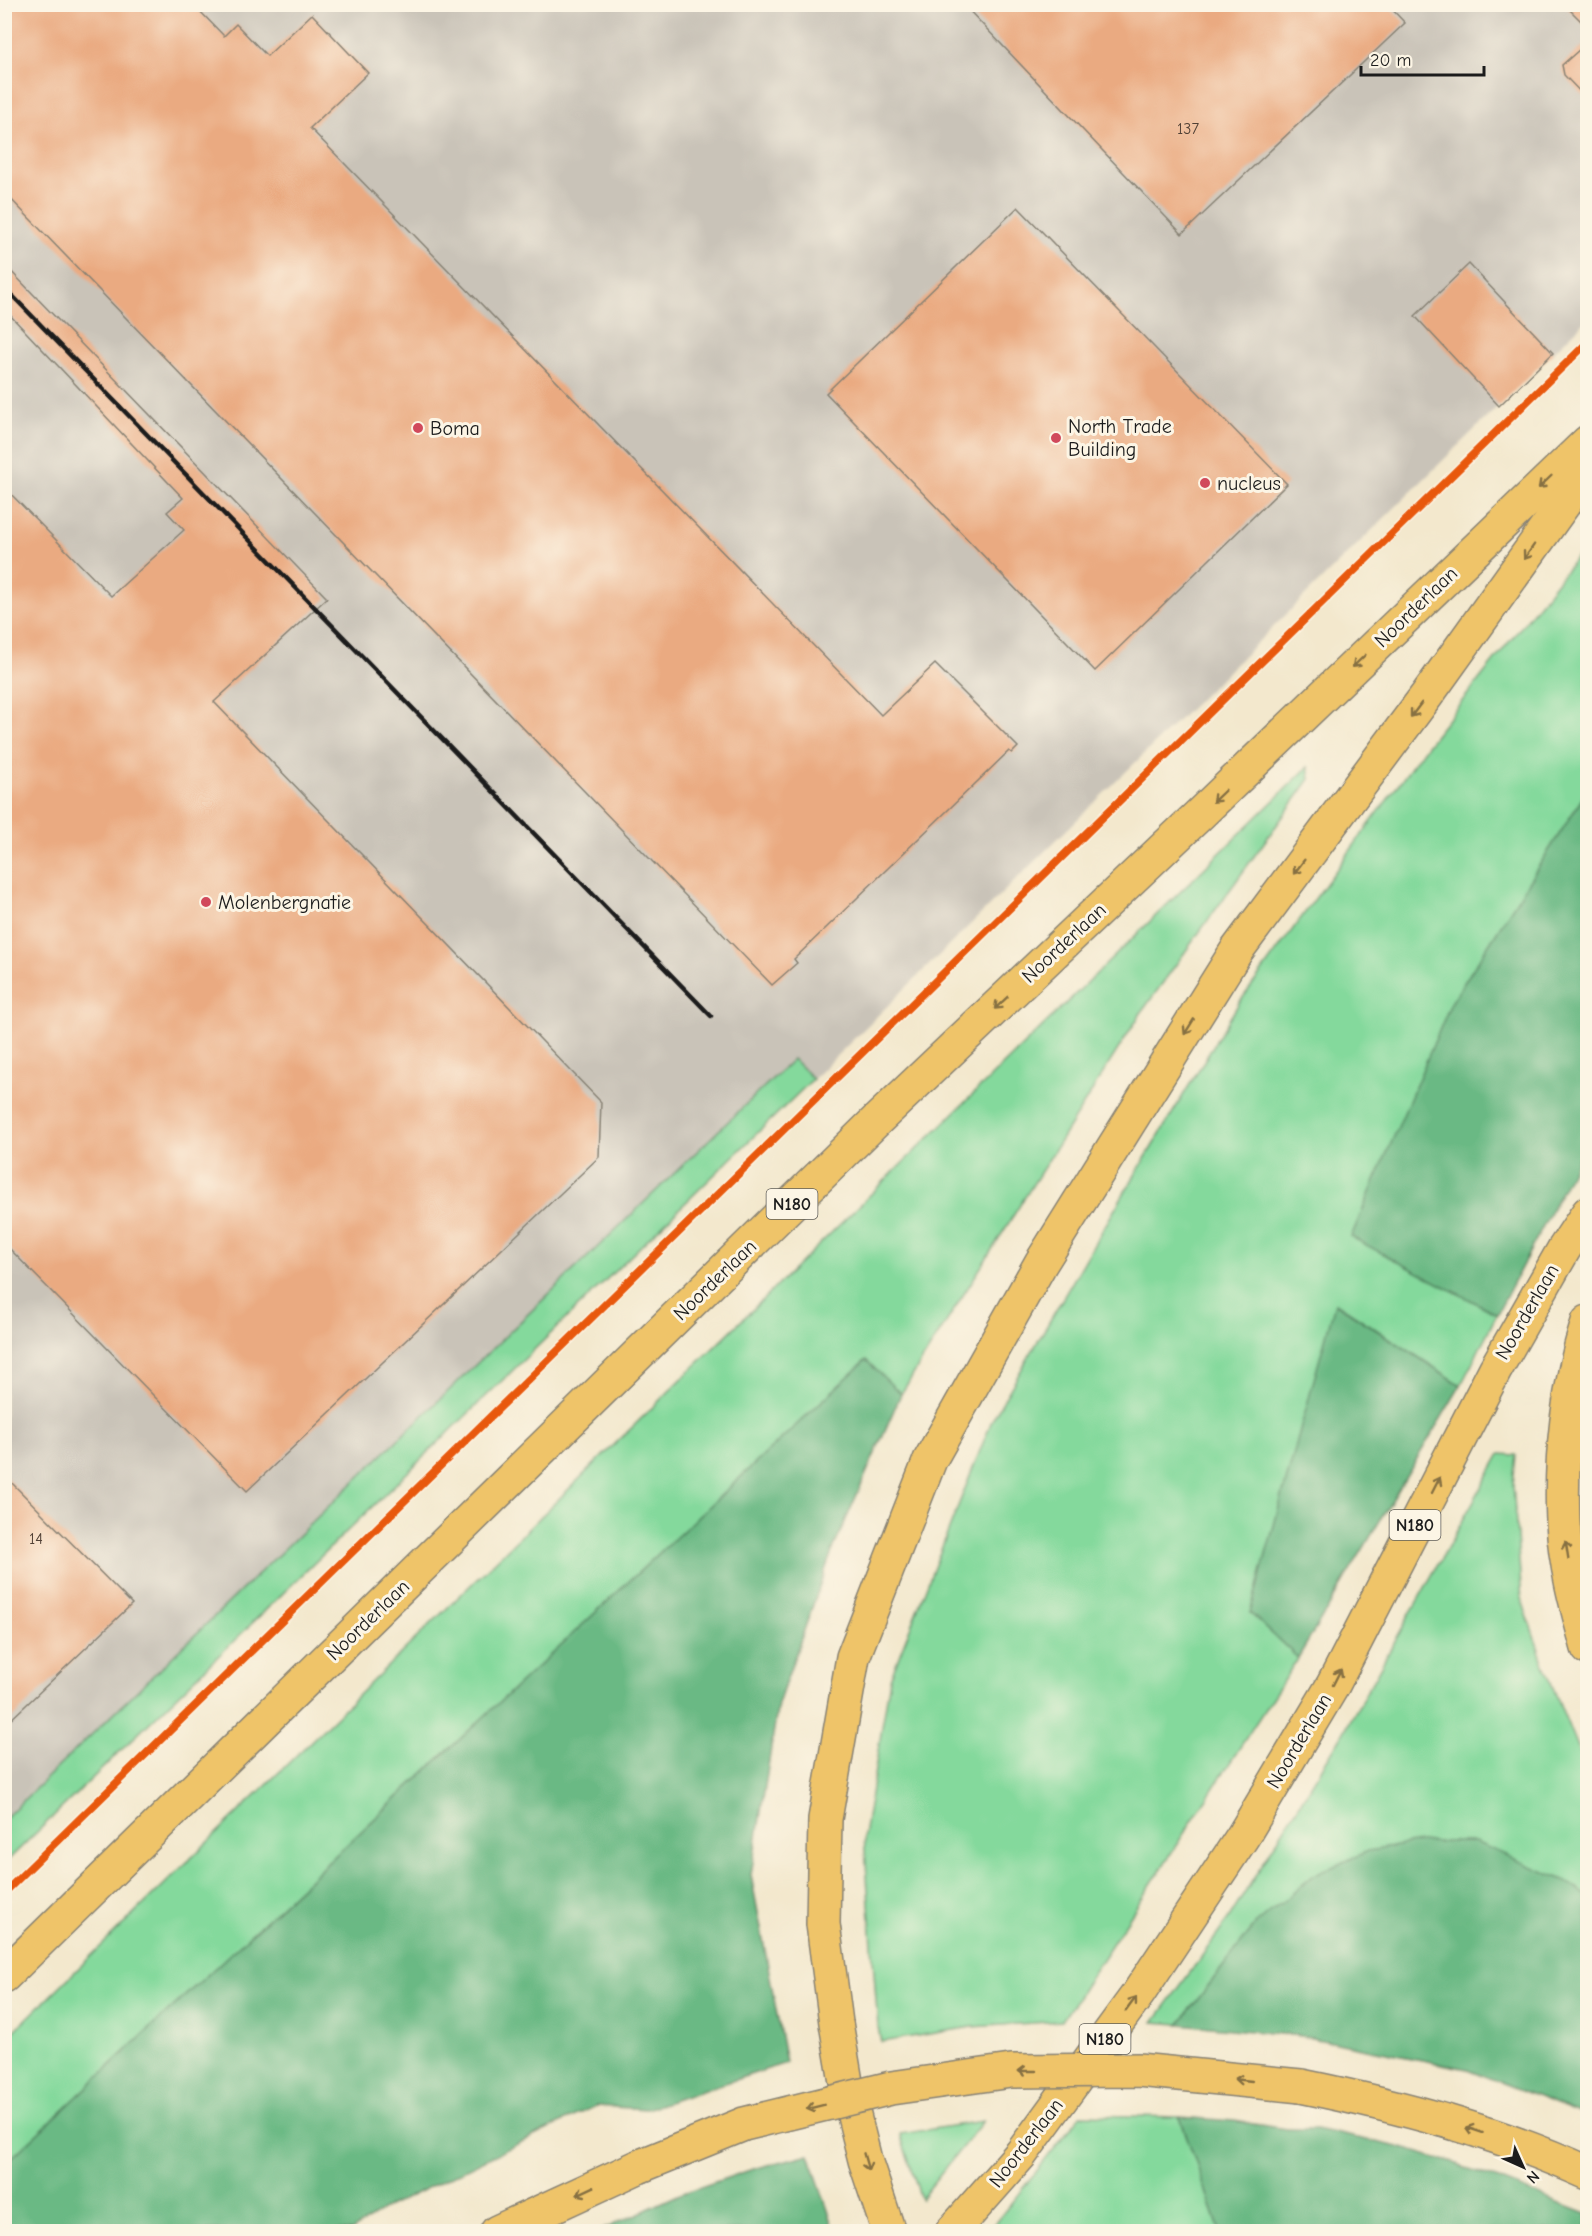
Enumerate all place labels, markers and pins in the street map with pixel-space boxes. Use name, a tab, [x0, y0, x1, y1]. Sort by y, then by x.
place label: North Trade Building	[1068, 415, 1172, 461]
place label: Boma	[430, 417, 480, 440]
marker: Boma	[411, 421, 425, 435]
marker: North Trade Building	[1049, 431, 1063, 445]
place label: nucleus	[1217, 472, 1281, 495]
marker: nucleus	[1198, 476, 1212, 490]
place label: Molenbergnatie	[218, 891, 351, 914]
marker: Molenbergnatie	[199, 895, 213, 909]

